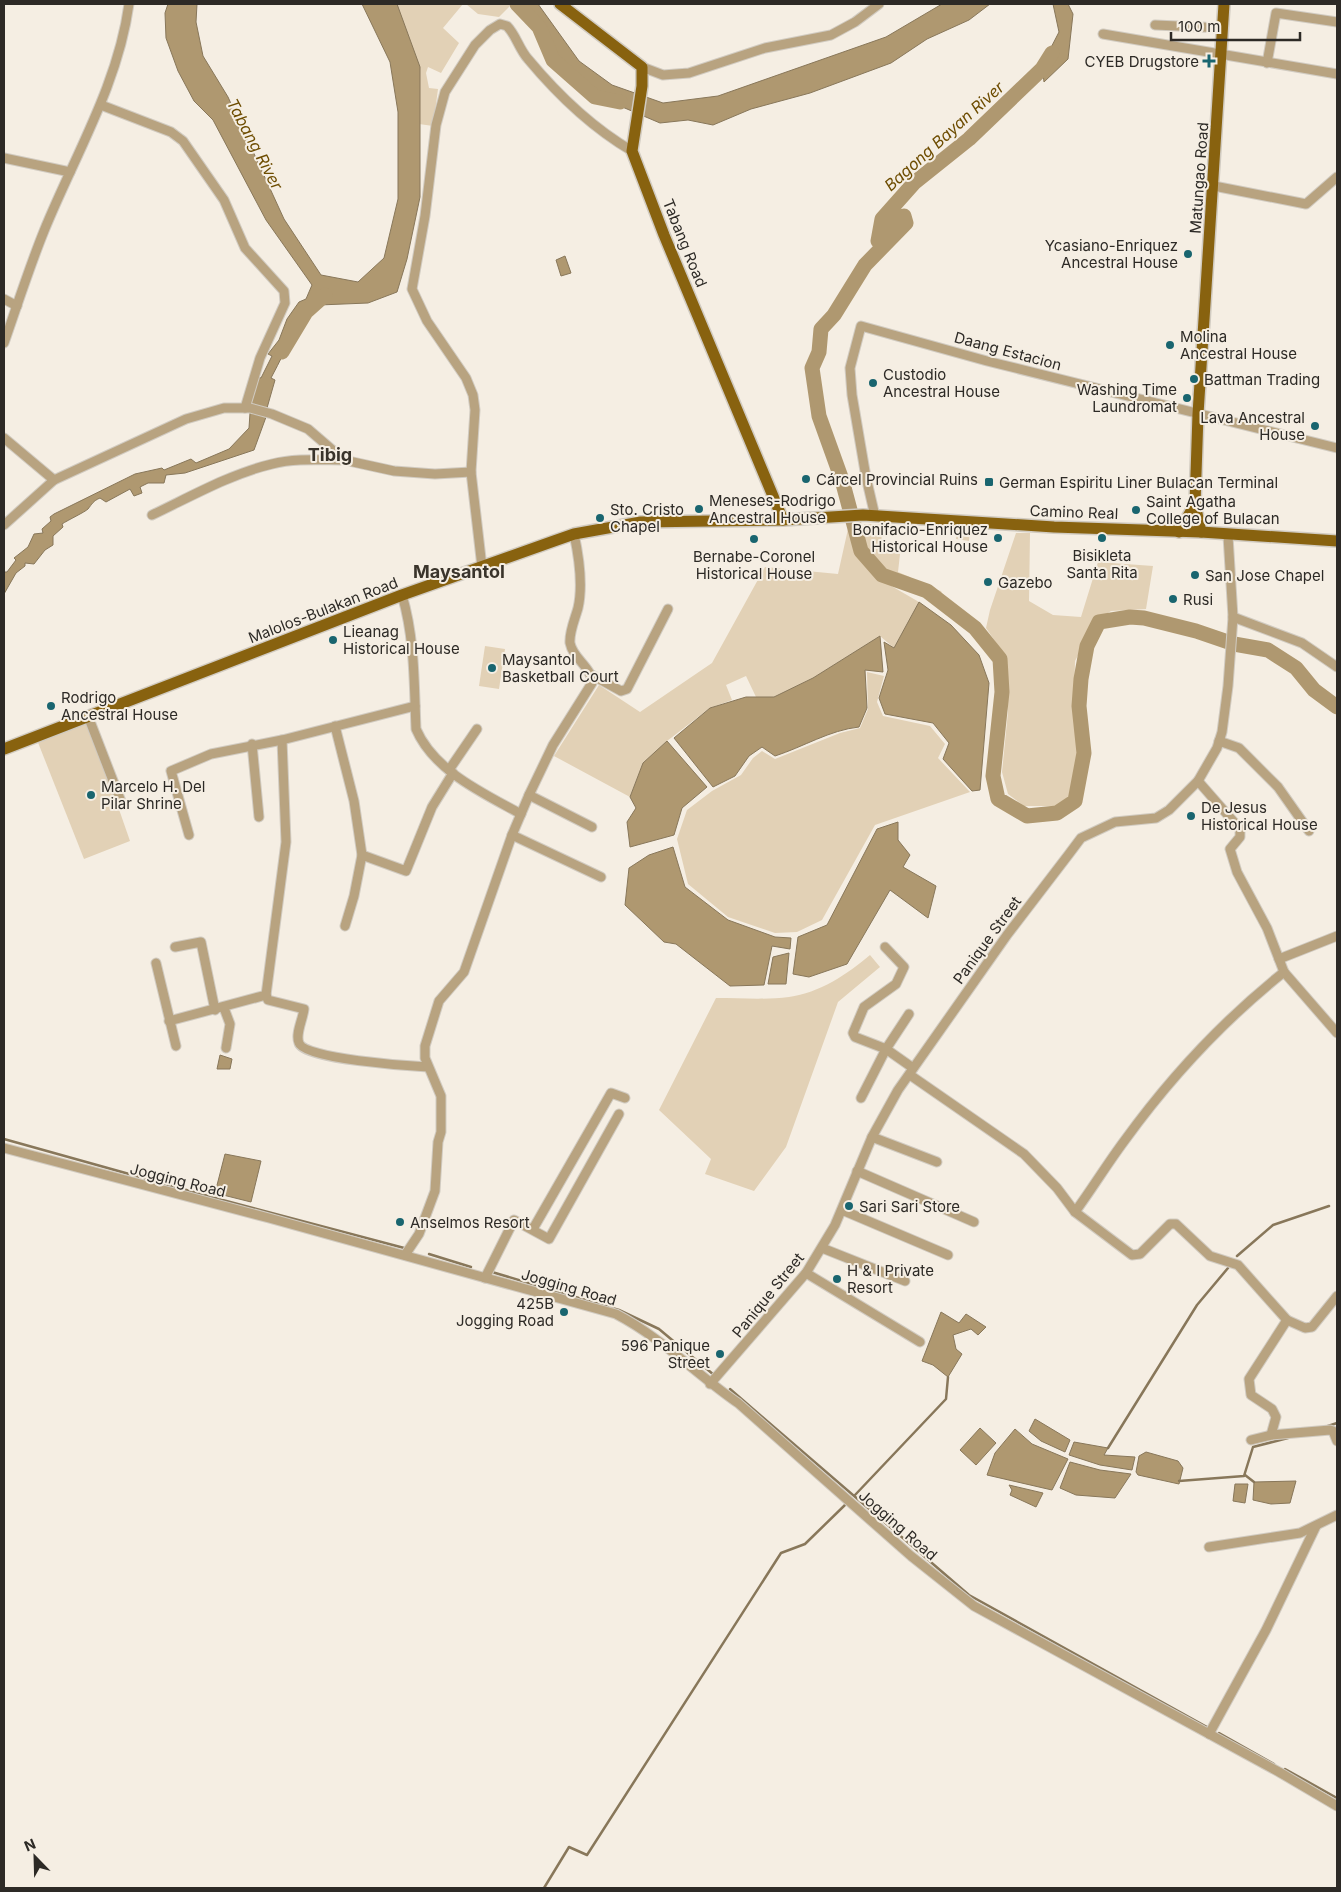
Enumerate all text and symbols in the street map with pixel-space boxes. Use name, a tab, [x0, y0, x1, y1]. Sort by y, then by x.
scale bar	[1171, 10, 1300, 42]
text: 100 m	[1178, 17, 1220, 36]
place label: CYEB Drugstore	[1084, 52, 1199, 71]
marker: CYEB Drugstore	[1203, 55, 1215, 67]
water label: Bagong Bayan River	[880, 76, 1009, 195]
water label: Tabang River	[223, 95, 288, 194]
street label: Matungao Road	[1186, 122, 1212, 234]
street label: Tabang Road	[659, 196, 711, 290]
place label: Ycasiano-Enriquez Ancestral House	[1045, 236, 1178, 272]
marker: Ycasiano-Enriquez Ancestral House	[1182, 248, 1194, 260]
place label: Molina Ancestral House	[1180, 327, 1297, 363]
street label: Daang Estacion	[952, 328, 1064, 374]
marker: Molina Ancestral House	[1164, 339, 1176, 351]
place label: Custodio Ancestral House	[883, 365, 1000, 401]
place label: Battman Trading	[1204, 370, 1320, 389]
marker: Battman Trading	[1188, 373, 1200, 385]
marker: Custodio Ancestral House	[867, 377, 879, 389]
place label: Washing Time Laundromat	[1077, 380, 1177, 416]
marker: Washing Time Laundromat	[1181, 392, 1193, 404]
place label: Lava Ancestral House	[1200, 408, 1305, 444]
marker: Lava Ancestral House	[1309, 420, 1321, 432]
district label: Tibig	[308, 444, 352, 465]
place label: Cárcel Provincial Ruins	[816, 470, 978, 489]
marker: Cárcel Provincial Ruins	[800, 473, 812, 485]
place label: German Espiritu Liner Bulacan Terminal	[999, 473, 1278, 492]
marker: German Espiritu Liner Bulacan Terminal	[983, 476, 995, 488]
place label: Meneses-Rodrigo Ancestral House	[709, 491, 836, 527]
place label: Saint Agatha College of Bulacan	[1146, 492, 1280, 528]
place label: Sto. Cristo Chapel	[610, 500, 684, 536]
street label: Camino Real	[1029, 501, 1119, 523]
marker: Meneses-Rodrigo Ancestral House	[693, 503, 705, 515]
marker: Saint Agatha College of Bulacan	[1130, 504, 1142, 516]
marker: Sto. Cristo Chapel	[594, 512, 606, 524]
place label: Bonifacio-Enriquez Historical House	[853, 520, 988, 556]
marker: Bonifacio-Enriquez Historical House	[992, 532, 1004, 544]
marker: Bisikleta Santa Rita	[1096, 532, 1108, 544]
marker: Bernabe-Coronel Historical House	[748, 533, 760, 545]
place label: Bisikleta Santa Rita	[1066, 546, 1138, 582]
place label: Bernabe-Coronel Historical House	[693, 547, 815, 583]
district label: Maysantol	[413, 561, 505, 582]
place label: San Jose Chapel	[1205, 566, 1324, 585]
marker: San Jose Chapel	[1189, 569, 1201, 581]
street label: Malolos-Bulakan Road	[246, 573, 400, 647]
place label: Gazebo	[998, 573, 1053, 592]
marker: Gazebo	[982, 576, 994, 588]
place label: Rusi	[1183, 590, 1213, 609]
marker: Rusi	[1167, 593, 1179, 605]
place label: Lieanag Historical House	[343, 622, 460, 658]
marker: Lieanag Historical House	[327, 634, 339, 646]
place label: Maysantol Basketball Court	[502, 650, 619, 686]
marker: Maysantol Basketball Court	[486, 662, 498, 674]
place label: Rodrigo Ancestral House	[61, 688, 178, 724]
marker: Rodrigo Ancestral House	[45, 700, 57, 712]
place label: Marcelo H. Del Pilar Shrine	[101, 777, 205, 813]
marker: Marcelo H. Del Pilar Shrine	[85, 789, 97, 801]
place label: De Jesus Historical House	[1201, 798, 1318, 834]
marker: De Jesus Historical House	[1185, 810, 1197, 822]
street label: Panique Street	[949, 892, 1025, 988]
street label: Jogging Road	[128, 1159, 228, 1201]
place label: Sari Sari Store	[859, 1197, 960, 1216]
marker: Sari Sari Store	[843, 1200, 855, 1212]
place label: Anselmos Resort	[410, 1213, 530, 1232]
marker: Anselmos Resort	[394, 1216, 406, 1228]
street label: Panique Street	[728, 1249, 808, 1341]
place label: H & I Private Resort	[847, 1261, 934, 1297]
street label: Jogging Road	[519, 1264, 619, 1310]
marker: H & I Private Resort	[831, 1273, 843, 1285]
place label: 425B Jogging Road	[456, 1294, 554, 1330]
marker: 425B Jogging Road	[558, 1306, 570, 1318]
place label: 596 Panique Street	[621, 1336, 710, 1372]
marker: 596 Panique Street	[714, 1348, 726, 1360]
street label: Jogging Road	[855, 1486, 941, 1564]
north arrow	[10, 1832, 60, 1882]
text: N	[21, 1835, 38, 1854]

